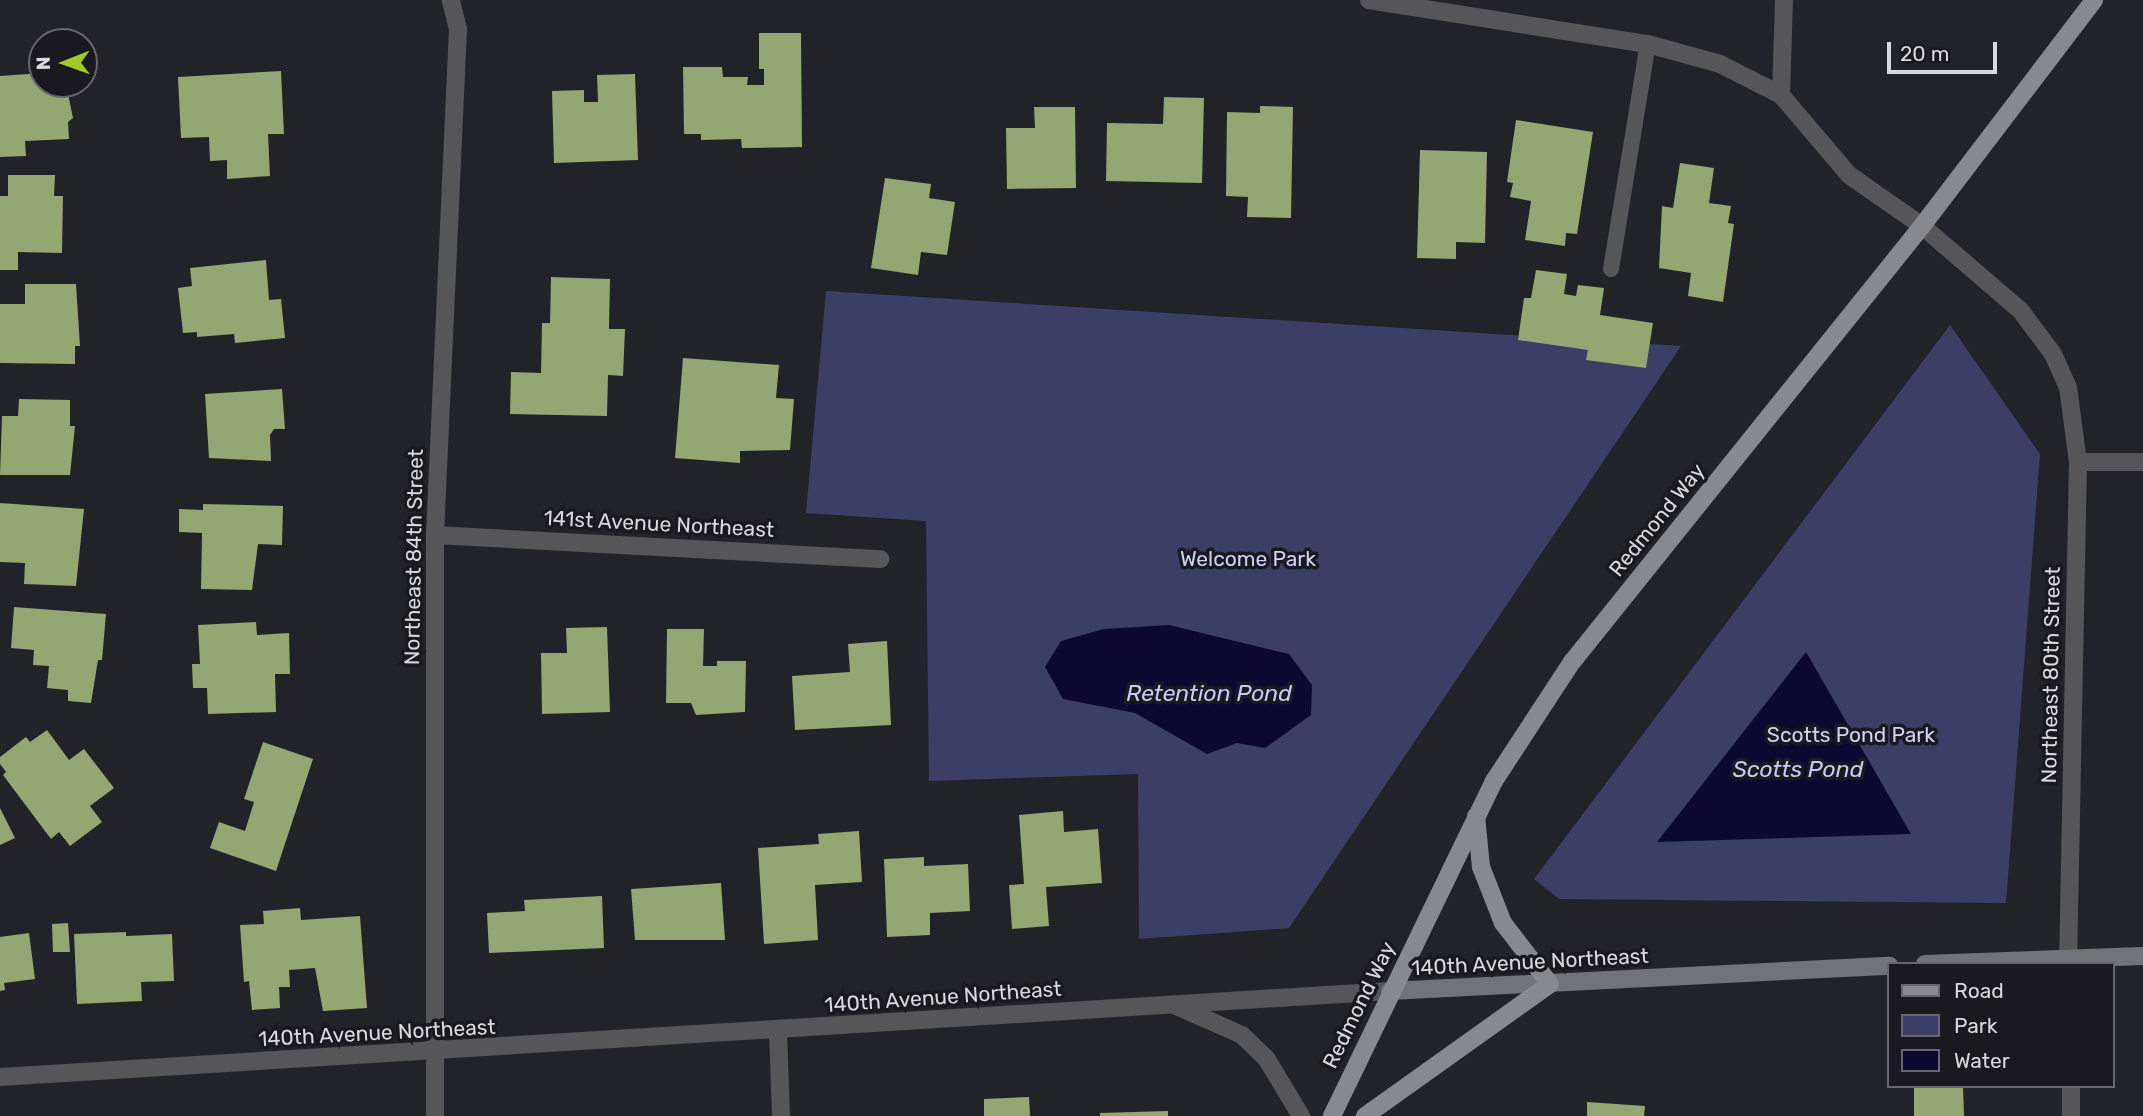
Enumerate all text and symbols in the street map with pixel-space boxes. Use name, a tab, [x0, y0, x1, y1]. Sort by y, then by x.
north arrow	[28, 28, 98, 98]
scale bar	[1891, 28, 2001, 72]
text: 20 m	[1900, 41, 1949, 66]
text: N	[32, 56, 55, 70]
street label: Northeast 84th Street	[400, 449, 428, 665]
street label: Redmond Way	[1604, 458, 1710, 582]
street label: 141st Avenue Northeast	[543, 505, 775, 543]
park label: Welcome Park	[1180, 546, 1316, 572]
street label: Northeast 80th Street	[2037, 567, 2065, 783]
water label: Retention Pond	[1126, 679, 1292, 707]
park label: Scotts Pond Park	[1767, 722, 1935, 748]
water label: Scotts Pond	[1733, 755, 1863, 783]
street label: Redmond Way	[1317, 937, 1401, 1073]
street label: 140th Avenue Northeast	[1410, 943, 1650, 981]
legend	[1888, 962, 2115, 1088]
street label: 140th Avenue Northeast	[823, 976, 1063, 1018]
text: Road	[1954, 978, 2004, 1003]
text: Park	[1954, 1013, 1998, 1038]
street label: 140th Avenue Northeast	[257, 1014, 497, 1052]
text: Water	[1954, 1048, 2010, 1073]

